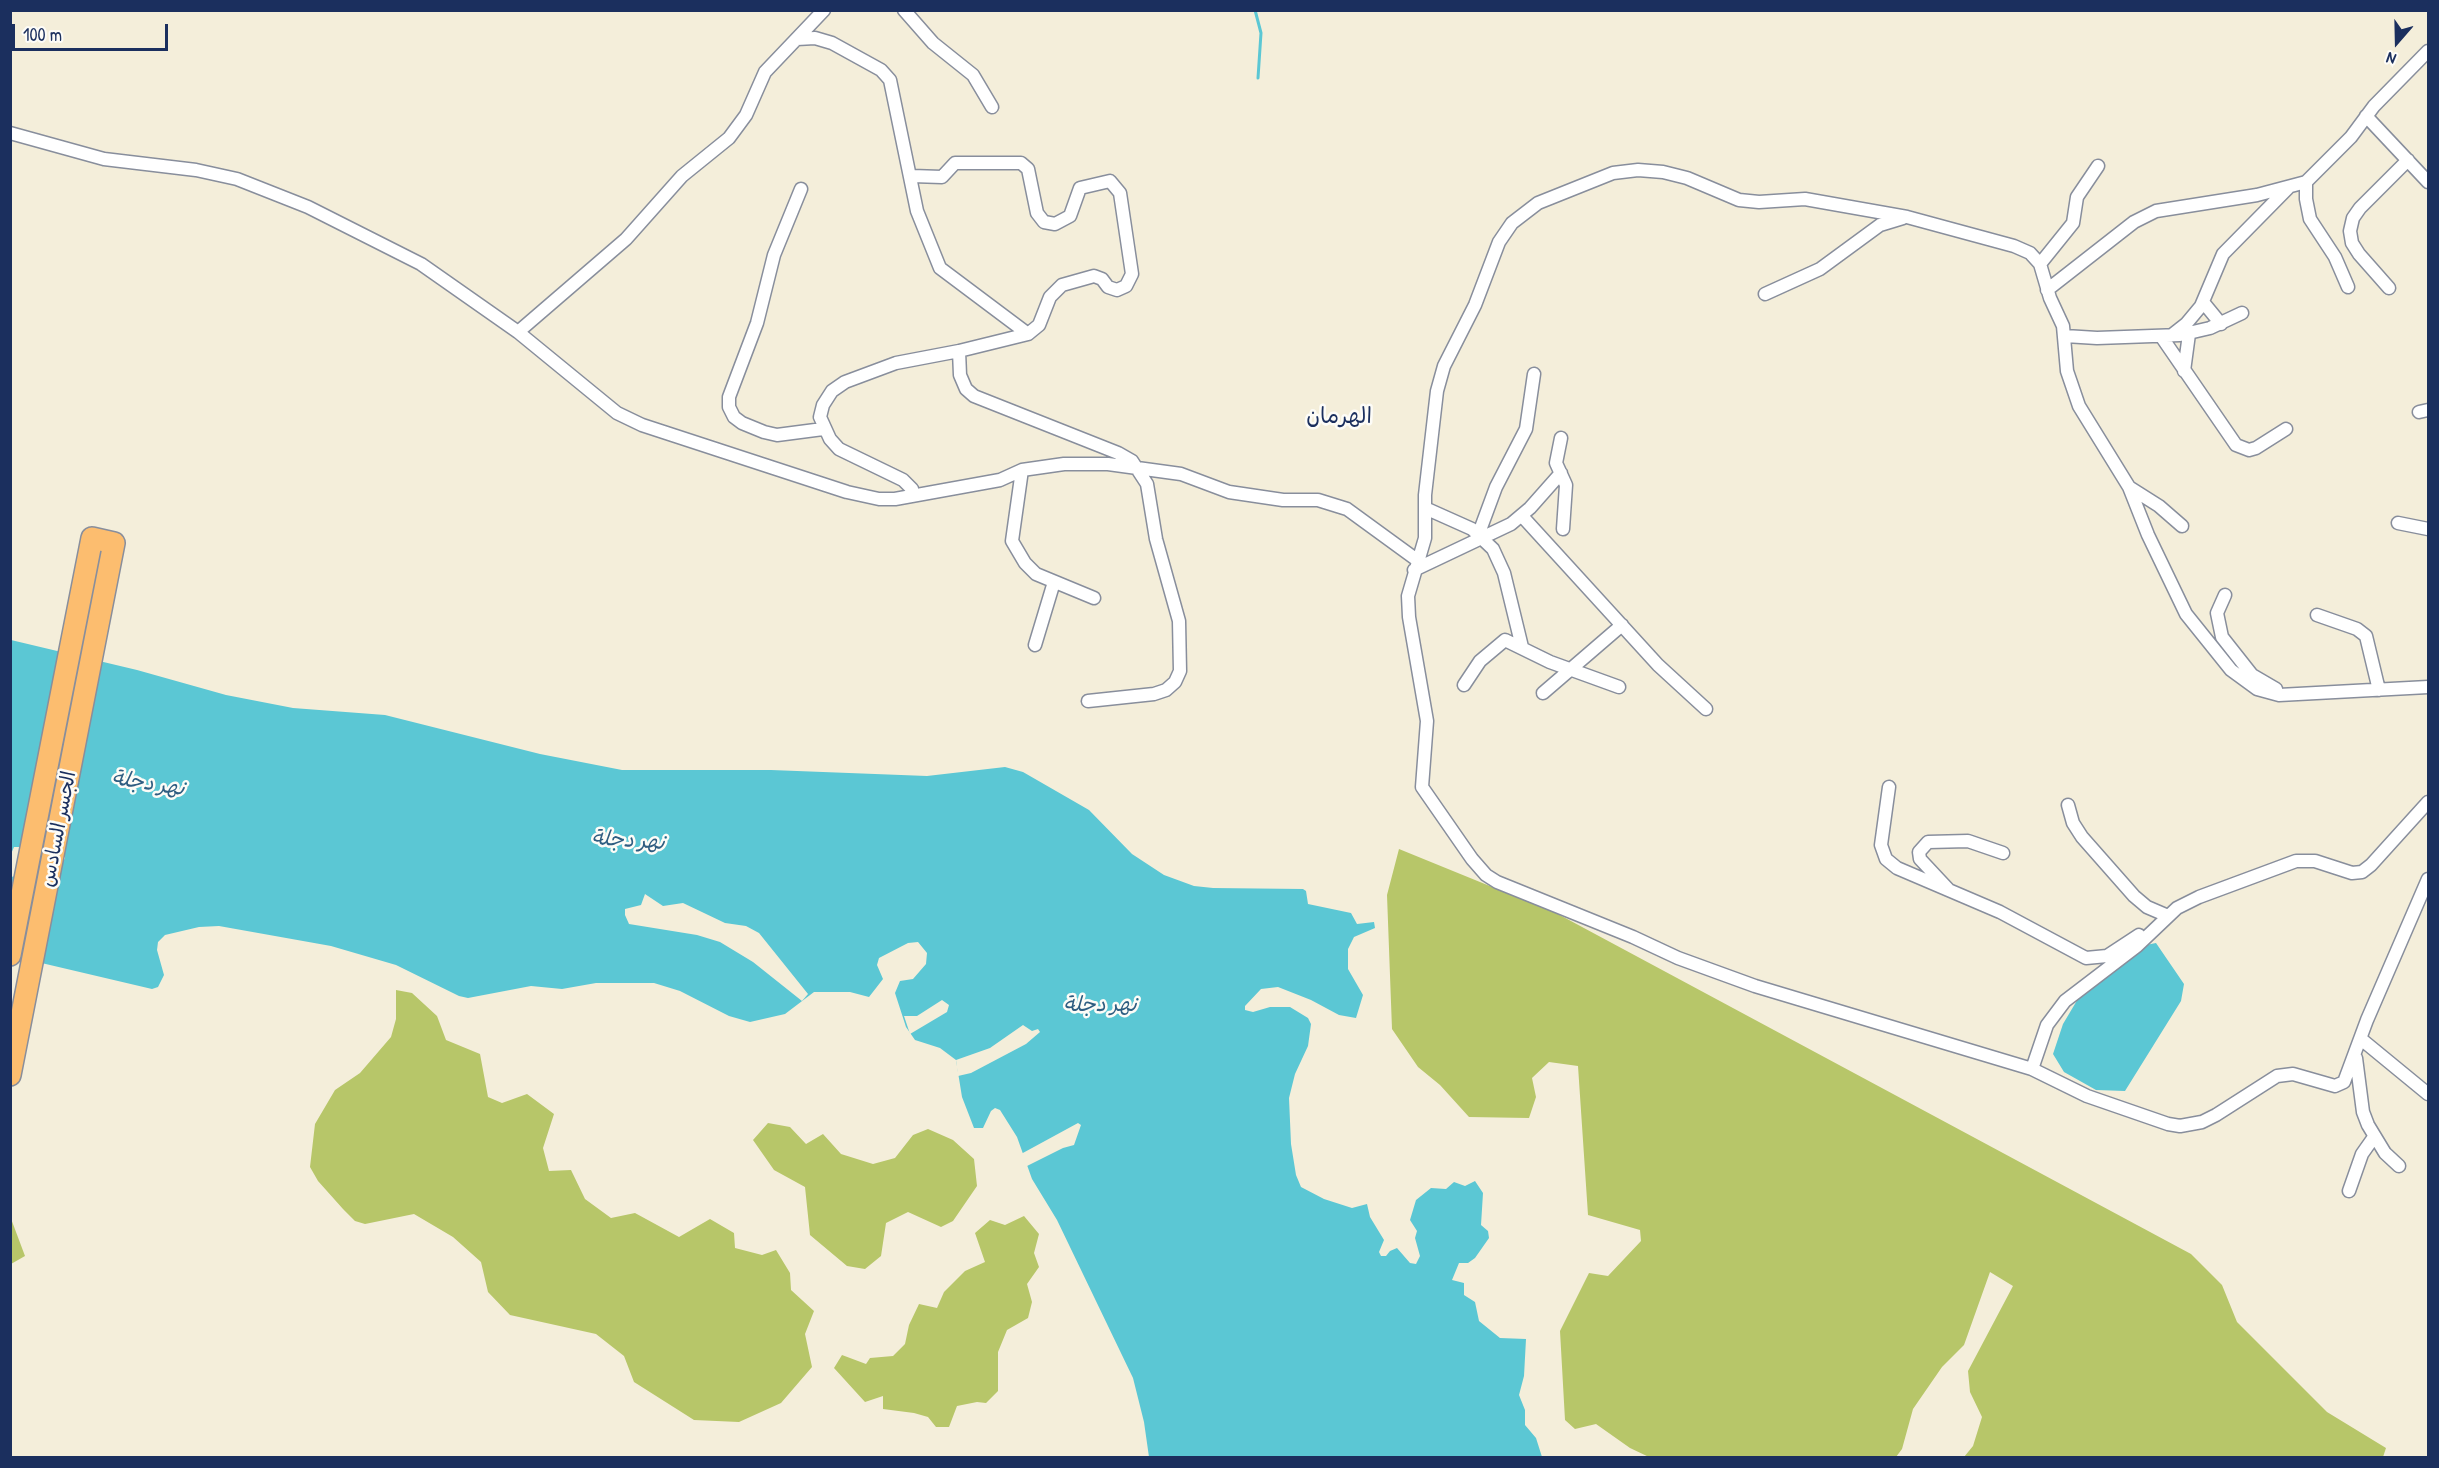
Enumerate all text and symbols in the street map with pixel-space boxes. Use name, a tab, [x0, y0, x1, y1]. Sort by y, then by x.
scale bar	[15, 12, 171, 50]
north arrow	[2367, 12, 2427, 72]
text: 100 m	[23, 22, 62, 47]
text: N	[2383, 47, 2399, 71]
district label: الهرمان	[1306, 404, 1372, 430]
water label: نهر دجلة	[110, 766, 186, 802]
street label: الجسر السادس	[36, 769, 82, 889]
water label: نهر دجلة	[591, 826, 665, 856]
water label: نهر دجلة	[1063, 992, 1137, 1018]

